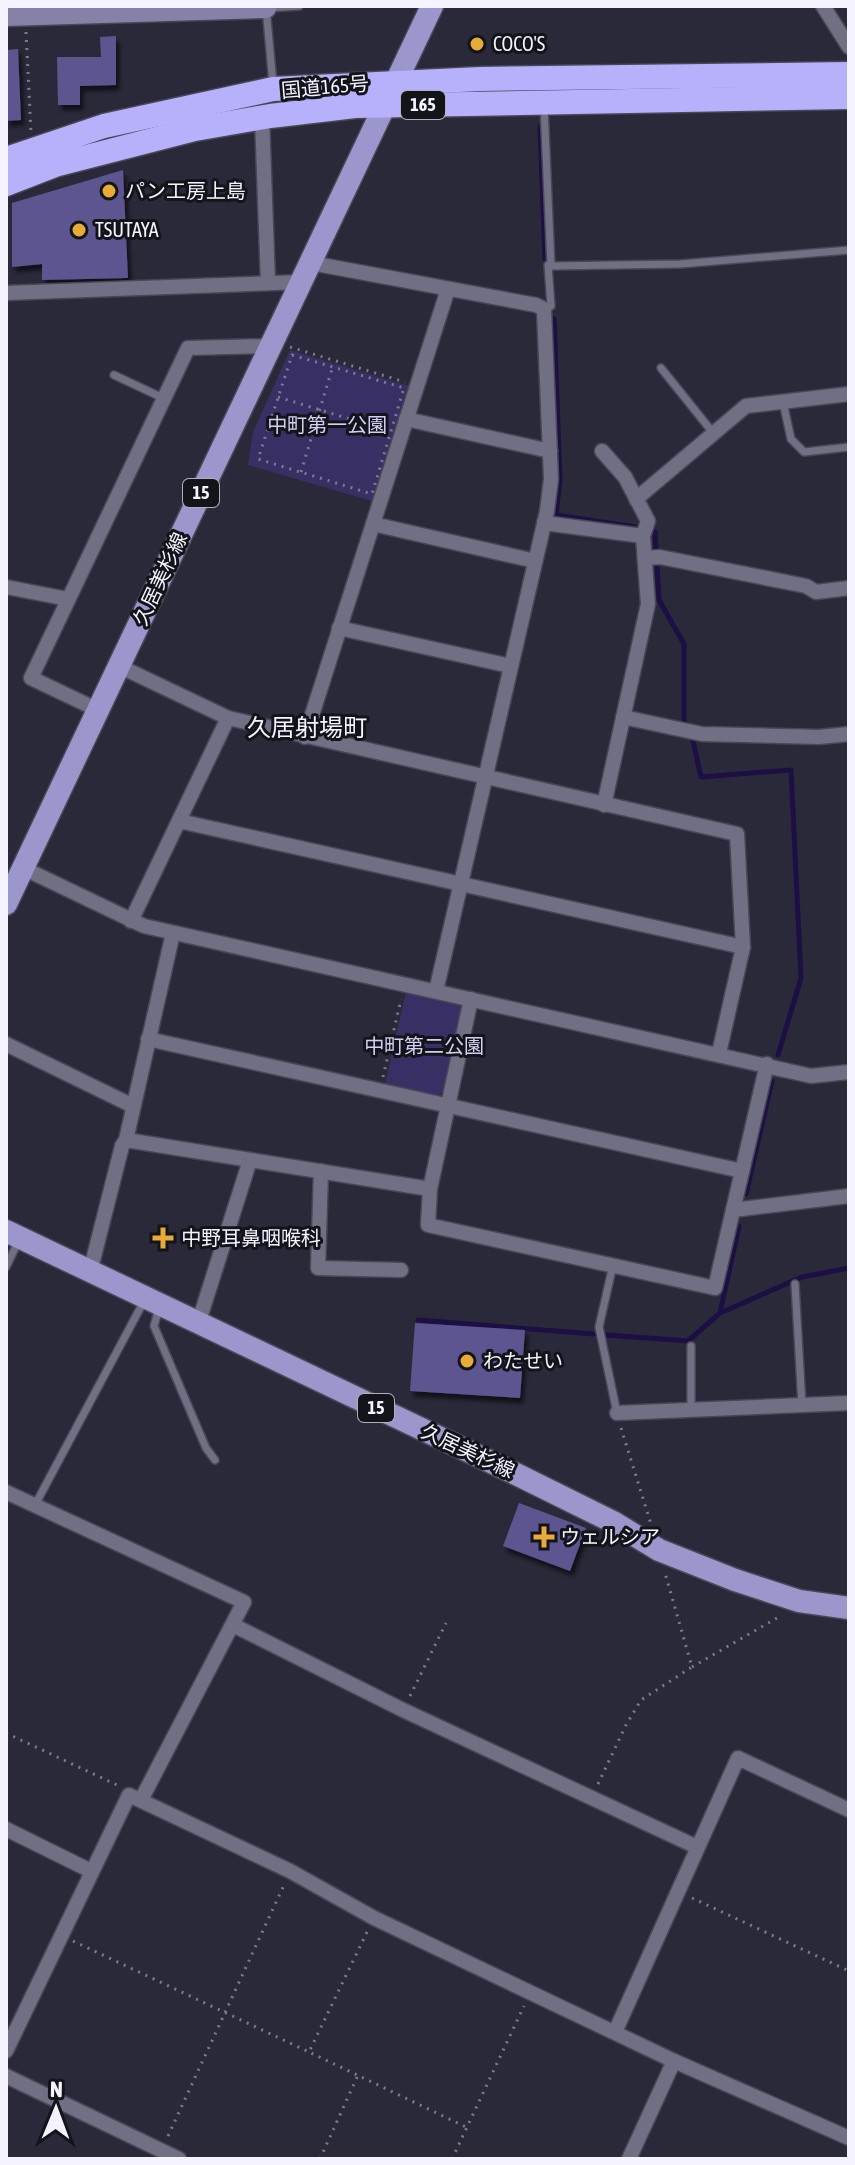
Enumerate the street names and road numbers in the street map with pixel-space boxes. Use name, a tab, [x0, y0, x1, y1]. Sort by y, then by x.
street label: 国道165号	[280, 71, 370, 102]
road number: 165	[401, 91, 445, 119]
road number: 15	[183, 479, 219, 507]
street label: 久居美杉線	[128, 529, 191, 629]
road number: 15	[358, 1394, 394, 1422]
street label: 久居美杉線	[418, 1419, 518, 1482]

